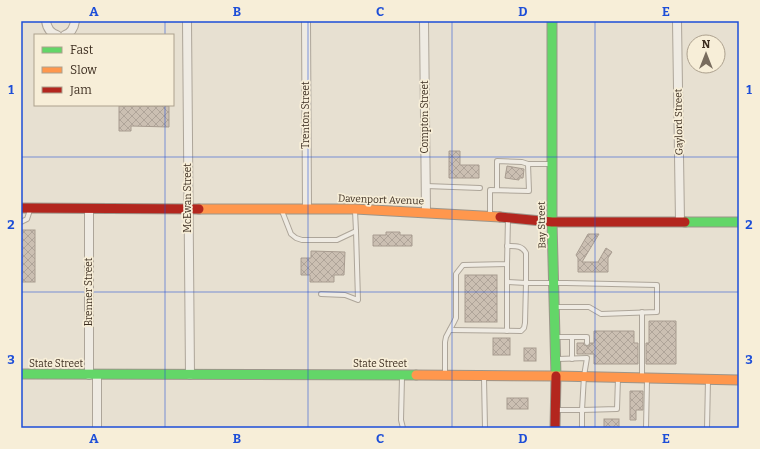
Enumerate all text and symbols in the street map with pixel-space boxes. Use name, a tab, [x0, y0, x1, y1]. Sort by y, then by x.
text: A	[89, 4, 99, 19]
text: B	[233, 4, 241, 19]
text: C	[376, 4, 384, 19]
text: D	[518, 4, 528, 19]
text: E	[662, 4, 670, 19]
legend	[34, 34, 174, 106]
north arrow	[686, 34, 726, 74]
text: N	[702, 38, 711, 51]
text: Fast	[70, 43, 94, 57]
text: Slow	[70, 63, 97, 77]
street label: Compton Street	[419, 80, 431, 154]
street label: Trenton Street	[300, 81, 312, 149]
text: 1	[8, 82, 14, 97]
text: 1	[746, 82, 752, 97]
text: Jam	[69, 83, 92, 97]
street label: Gaylord Street	[672, 88, 686, 155]
street label: McEwan Street	[182, 163, 194, 233]
street label: Davenport Avenue	[338, 193, 424, 207]
street label: Bay Street	[536, 201, 548, 249]
text: 2	[7, 217, 15, 232]
text: 2	[745, 217, 753, 232]
street label: Brenner Street	[83, 257, 95, 326]
text: 3	[7, 352, 15, 367]
text: 3	[745, 352, 753, 367]
street label: State Street	[29, 358, 83, 370]
street label: State Street	[353, 358, 407, 370]
text: A	[89, 431, 99, 446]
text: B	[233, 431, 241, 446]
text: C	[376, 431, 384, 446]
text: D	[518, 431, 528, 446]
text: E	[662, 431, 670, 446]

